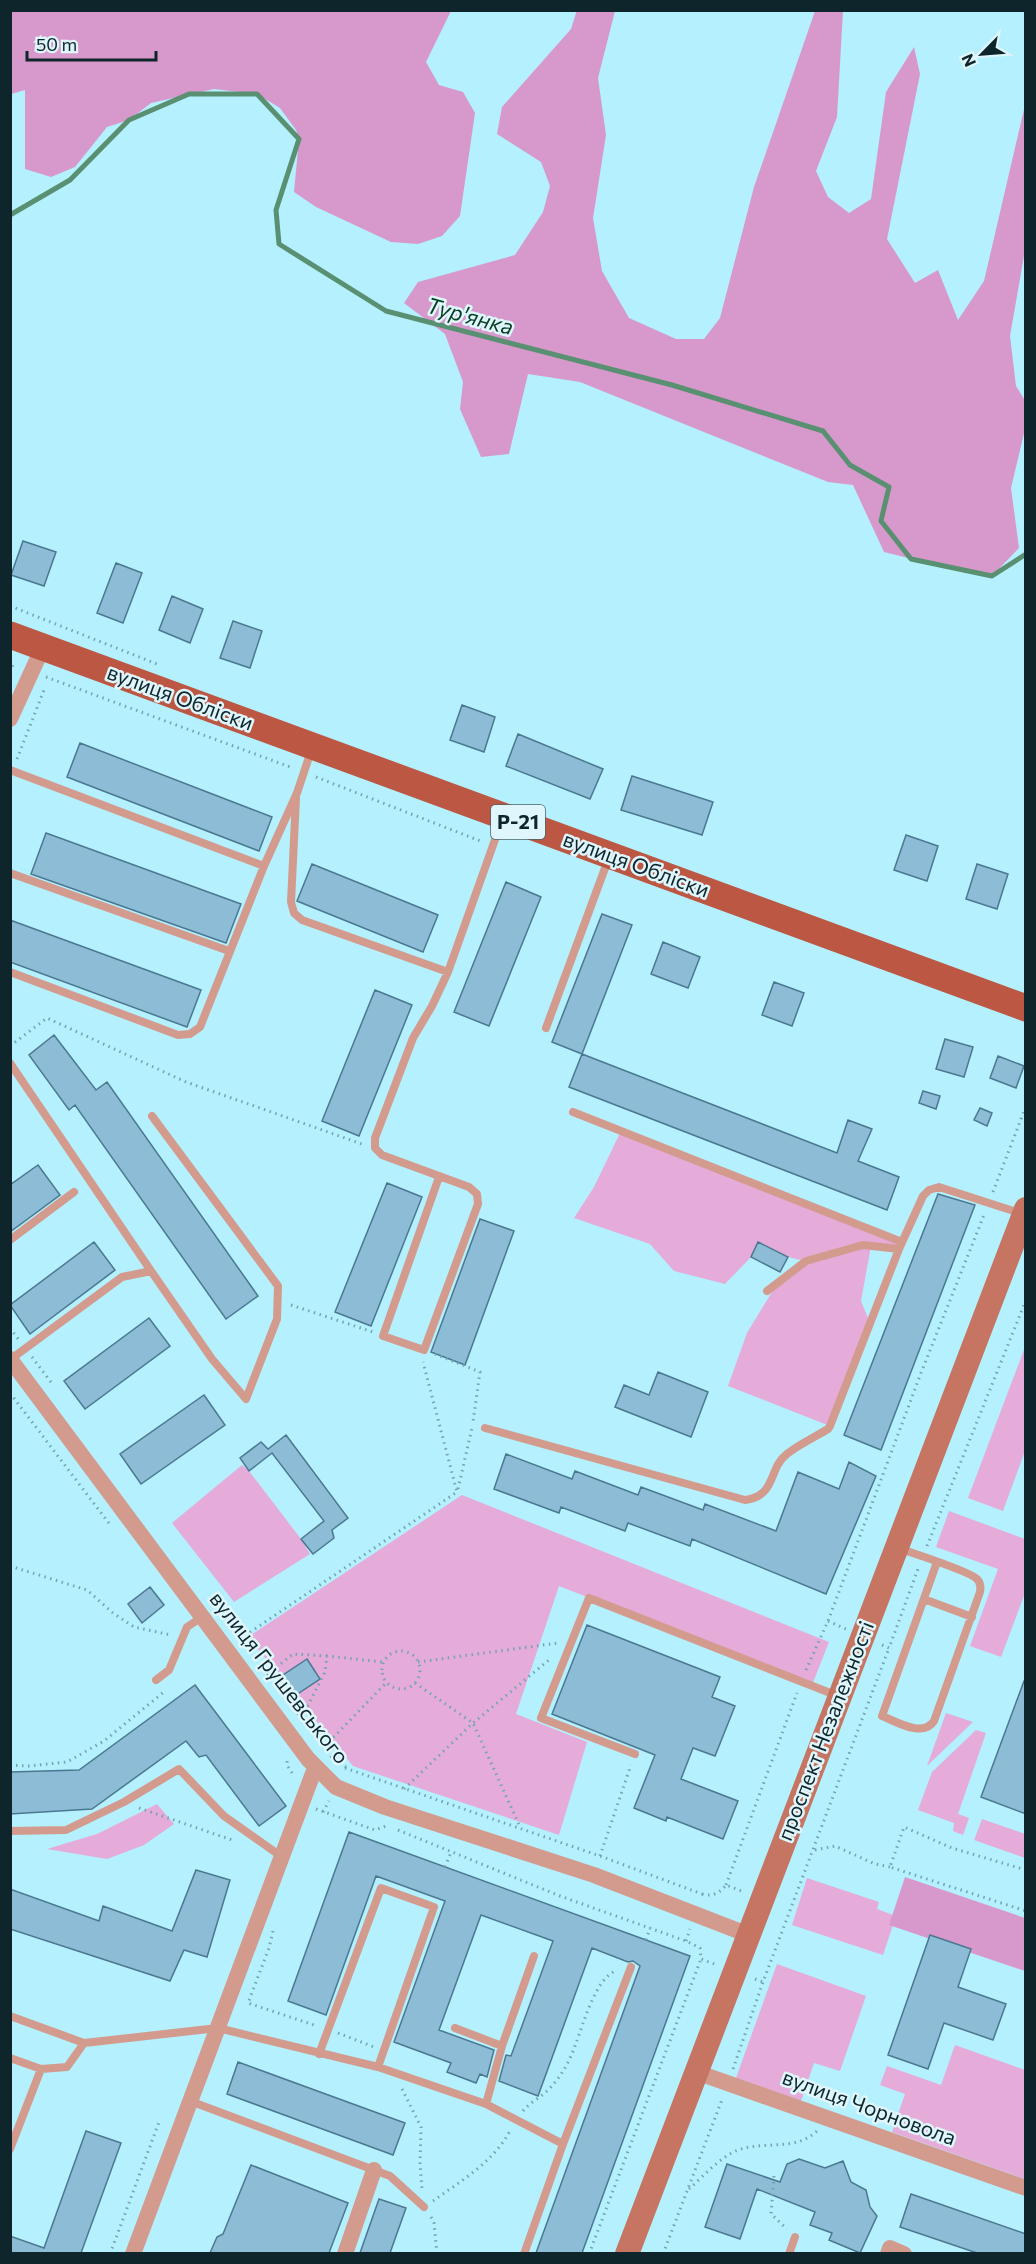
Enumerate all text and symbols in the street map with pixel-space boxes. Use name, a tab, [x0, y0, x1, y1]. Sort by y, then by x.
scale bar	[27, 24, 156, 62]
north arrow	[952, 24, 1012, 84]
text: 50 m	[36, 33, 77, 55]
text: N	[957, 51, 979, 70]
water label: Тур'янка	[424, 291, 516, 340]
street label: вулиця Обліски	[104, 659, 257, 735]
road number: Р-21	[491, 805, 545, 839]
street label: вулиця Обліски	[560, 826, 713, 902]
street label: вулиця Грушевського	[205, 1586, 355, 1768]
street label: проспект Незалежності	[771, 1617, 878, 1844]
street label: вулиця Чорновола	[779, 2064, 960, 2150]

